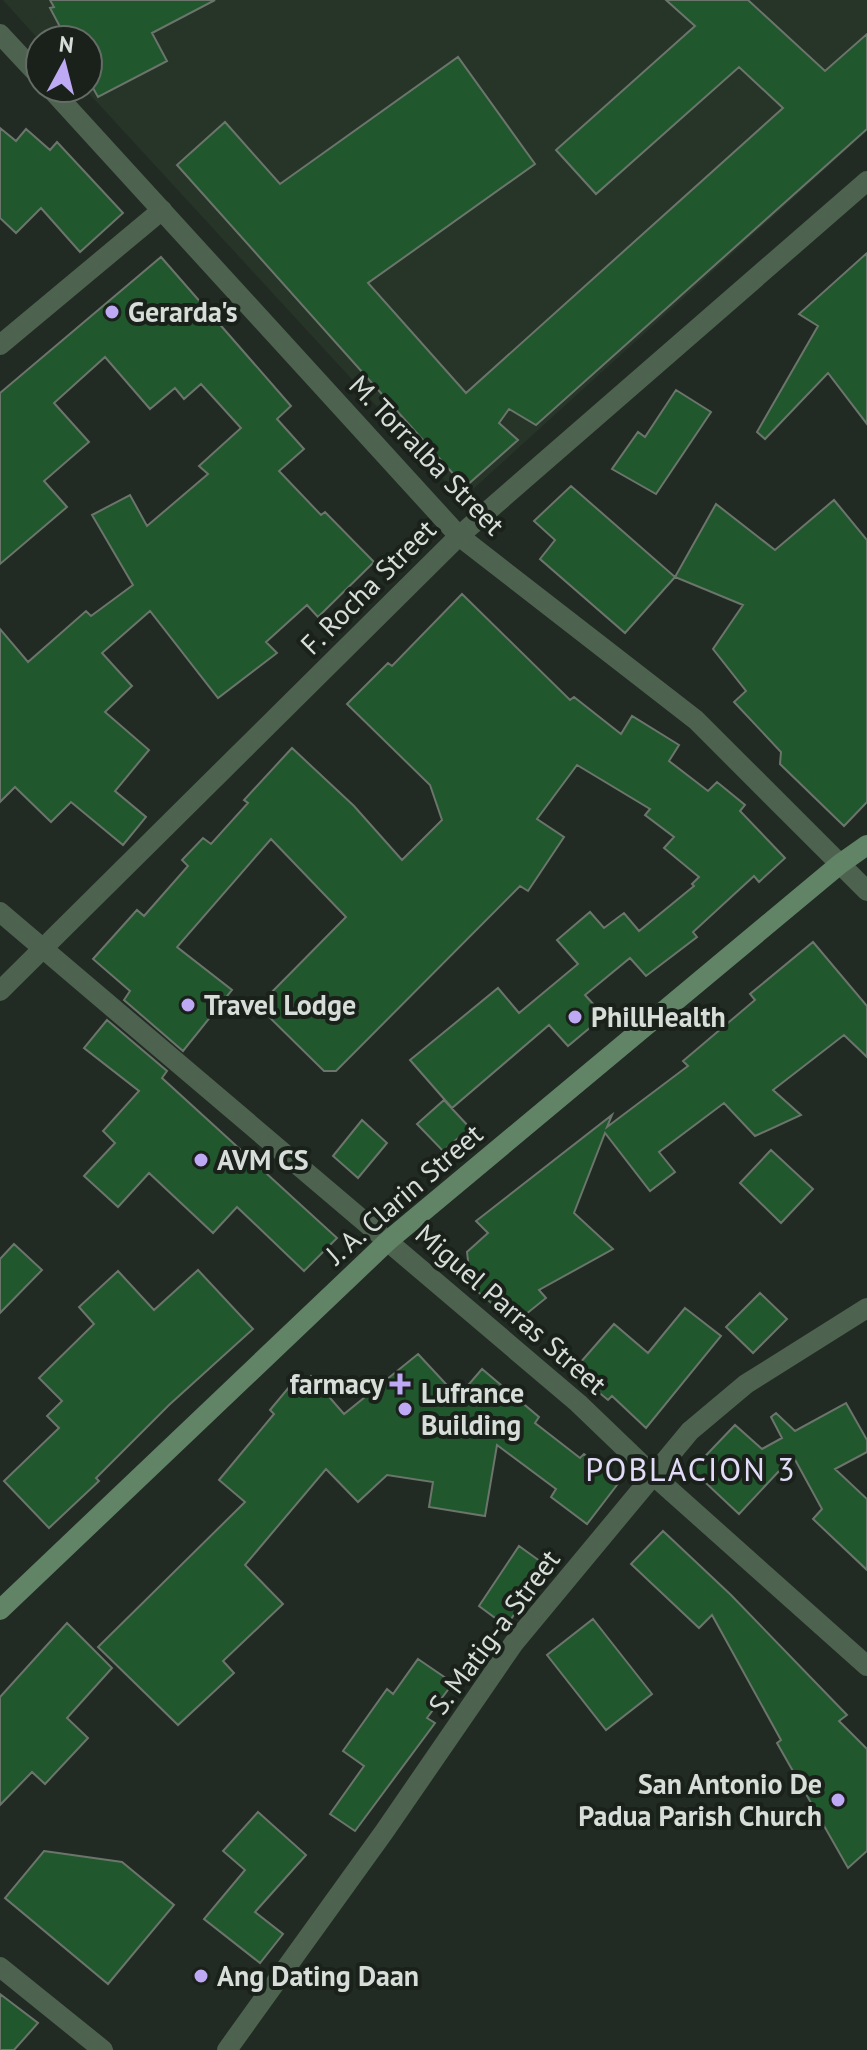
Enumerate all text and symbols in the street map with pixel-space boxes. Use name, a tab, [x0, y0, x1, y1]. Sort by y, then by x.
north arrow	[24, 24, 104, 104]
text: N	[58, 29, 75, 59]
place label: Gerarda's	[128, 293, 238, 330]
marker: Gerarda's	[103, 303, 121, 321]
street label: M. Torralba Street	[342, 367, 513, 543]
street label: F. Rocha Street	[292, 511, 444, 662]
place label: Travel Lodge	[204, 986, 356, 1023]
marker: Travel Lodge	[179, 996, 197, 1014]
place label: PhillHealth	[591, 998, 726, 1035]
marker: PhillHealth	[566, 1008, 584, 1026]
street label: J. A. Clarin Street	[317, 1115, 490, 1273]
place label: AVM CS	[217, 1141, 309, 1178]
marker: AVM CS	[192, 1151, 210, 1169]
street label: Miguel Parras Street	[408, 1215, 615, 1402]
place label: farmacy	[290, 1365, 385, 1402]
place label: Lufrance Building	[421, 1374, 524, 1443]
marker: farmacy	[391, 1375, 409, 1393]
marker: Lufrance Building	[396, 1400, 414, 1418]
district label: POBLACION 3	[585, 1448, 797, 1490]
street label: S. Matig-a Street	[419, 1541, 568, 1722]
place label: San Antonio De Padua Parish Church	[578, 1765, 822, 1834]
marker: San Antonio De Padua Parish Church	[829, 1791, 847, 1809]
place label: Ang Dating Daan	[217, 1957, 419, 1994]
marker: Ang Dating Daan	[192, 1967, 210, 1985]

